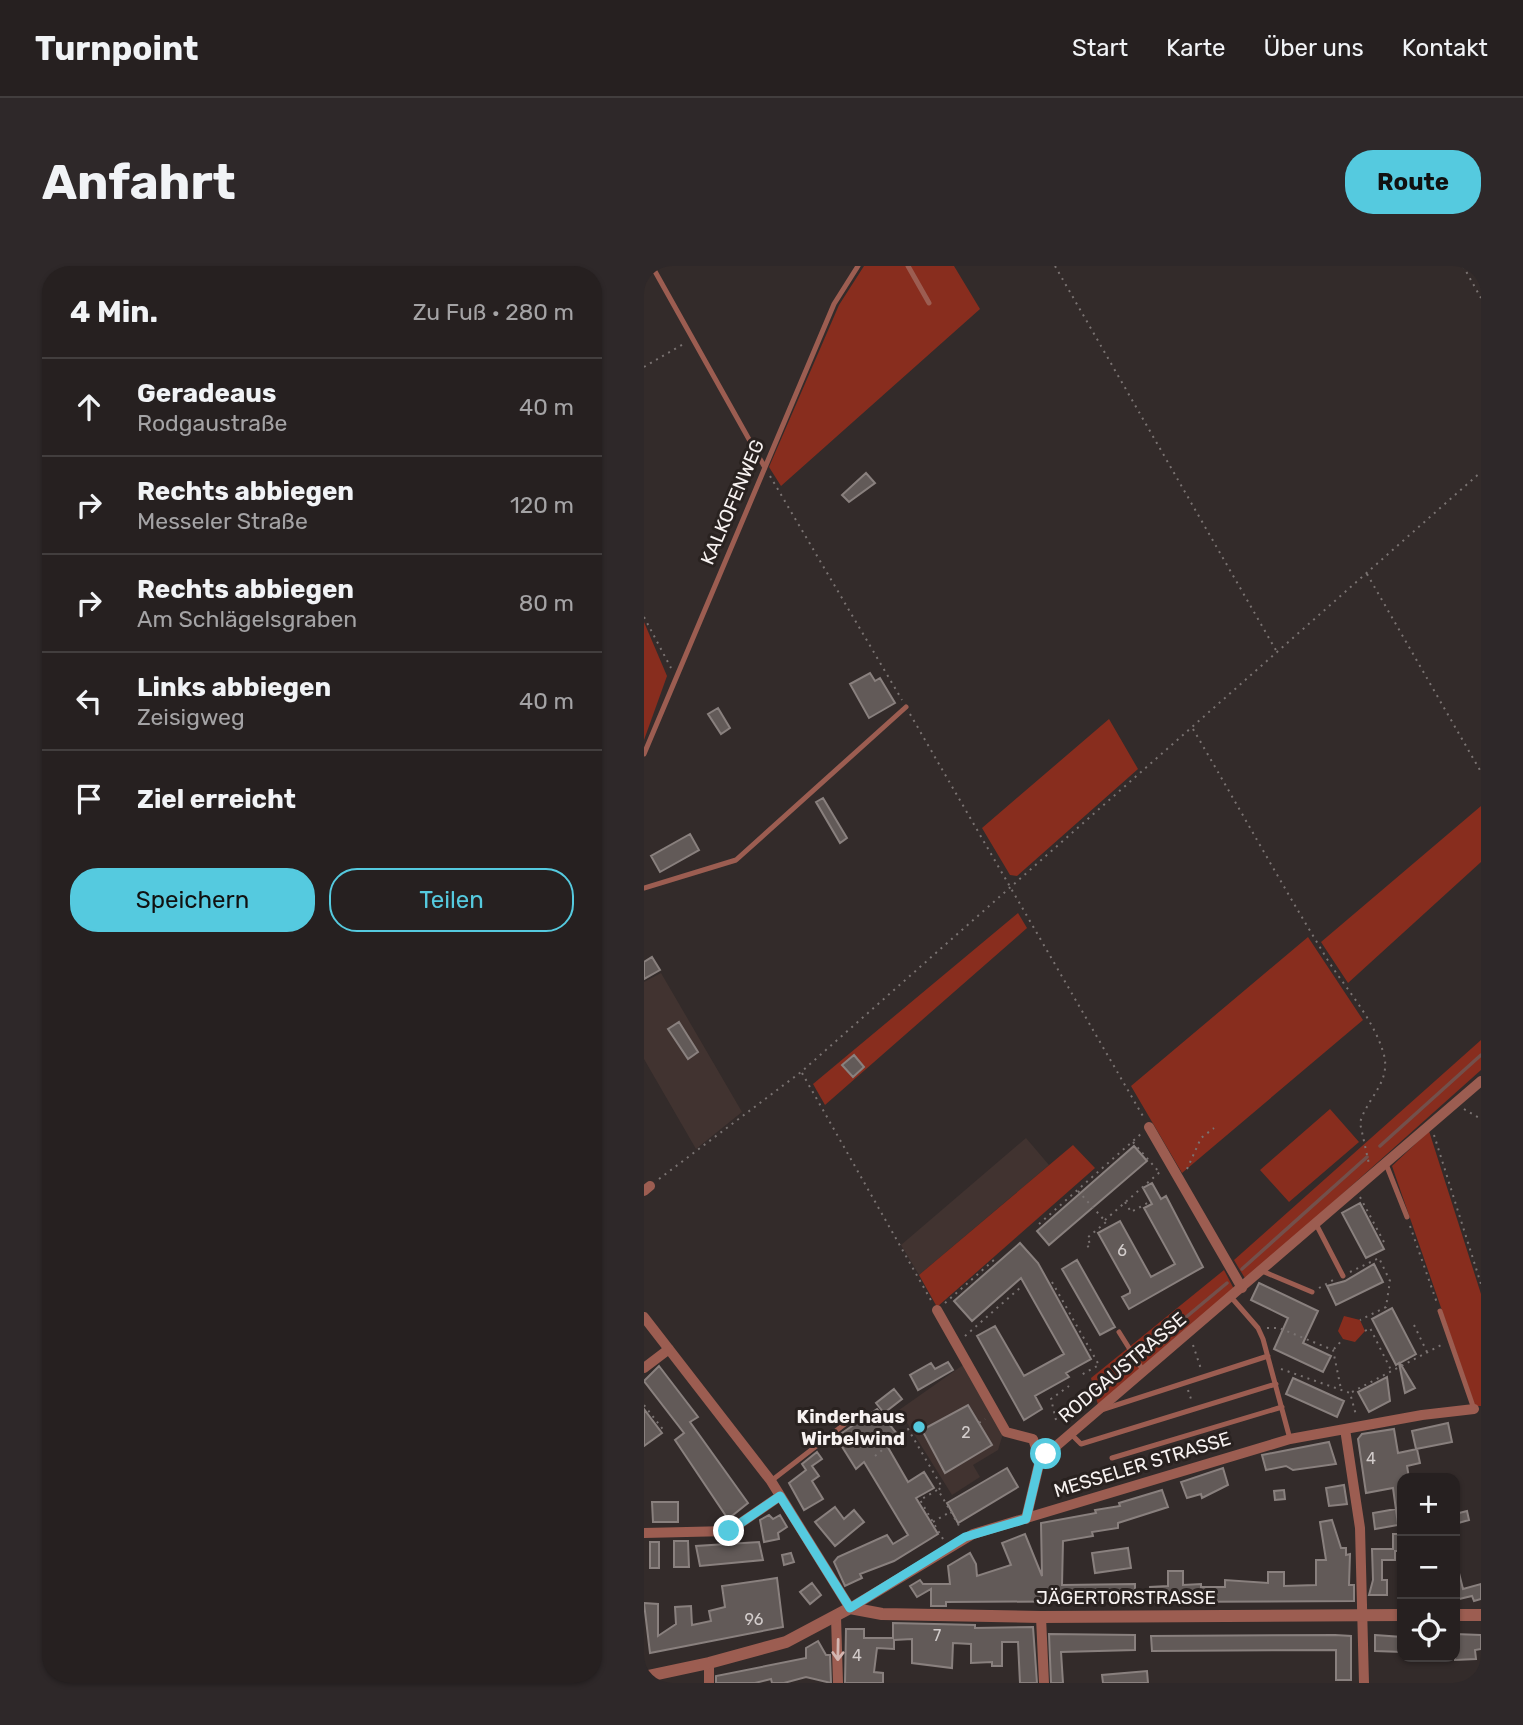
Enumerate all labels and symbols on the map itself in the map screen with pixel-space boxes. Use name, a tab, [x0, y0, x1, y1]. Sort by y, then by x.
street label: KALKOFENWEG	[696, 436, 769, 568]
house number: 6	[1117, 1241, 1127, 1260]
street label: RODGAUSTRASSE	[1054, 1307, 1191, 1428]
place label: Kinderhaus Wirbelwind	[797, 1405, 905, 1450]
marker: Kinderhaus Wirbelwind	[911, 1419, 927, 1435]
house number: 2	[961, 1423, 971, 1442]
street label: MESSELER STRASSE	[1051, 1427, 1233, 1502]
route start	[1030, 1438, 1061, 1469]
house number: 4	[1366, 1449, 1376, 1468]
route end	[713, 1515, 744, 1546]
street label: JÄGERTORSTRASSE	[1036, 1586, 1216, 1609]
house number: 96	[745, 1610, 764, 1629]
house number: 7	[933, 1626, 941, 1645]
one-way arrow	[831, 1638, 845, 1661]
house number: 4	[852, 1646, 862, 1665]

